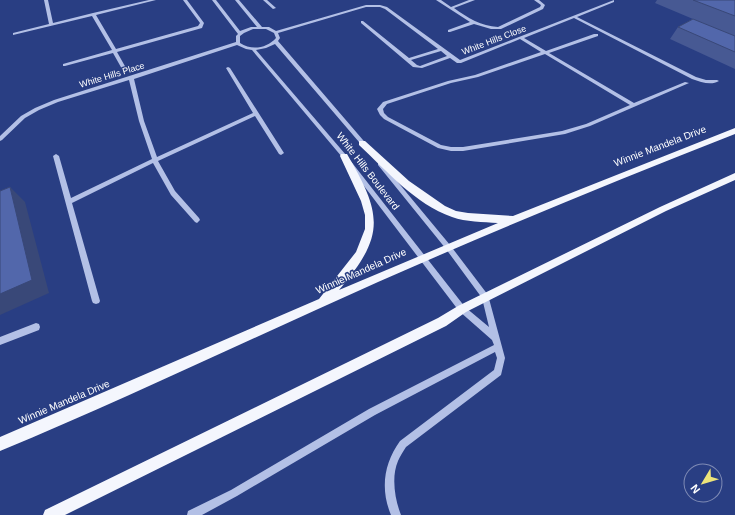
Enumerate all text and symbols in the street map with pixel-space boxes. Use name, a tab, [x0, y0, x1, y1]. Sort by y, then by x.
street label: White Hills Close	[460, 23, 528, 57]
street label: White Hills Place	[78, 60, 146, 90]
street label: Winnie Mandela Drive	[612, 123, 708, 169]
street label: White Hills Boulevard	[334, 130, 402, 212]
street label: Winnie Mandela Drive	[314, 246, 408, 296]
street label: Winnie Mandela Drive	[17, 378, 112, 426]
north arrow	[683, 463, 723, 503]
text: N	[688, 482, 702, 496]

